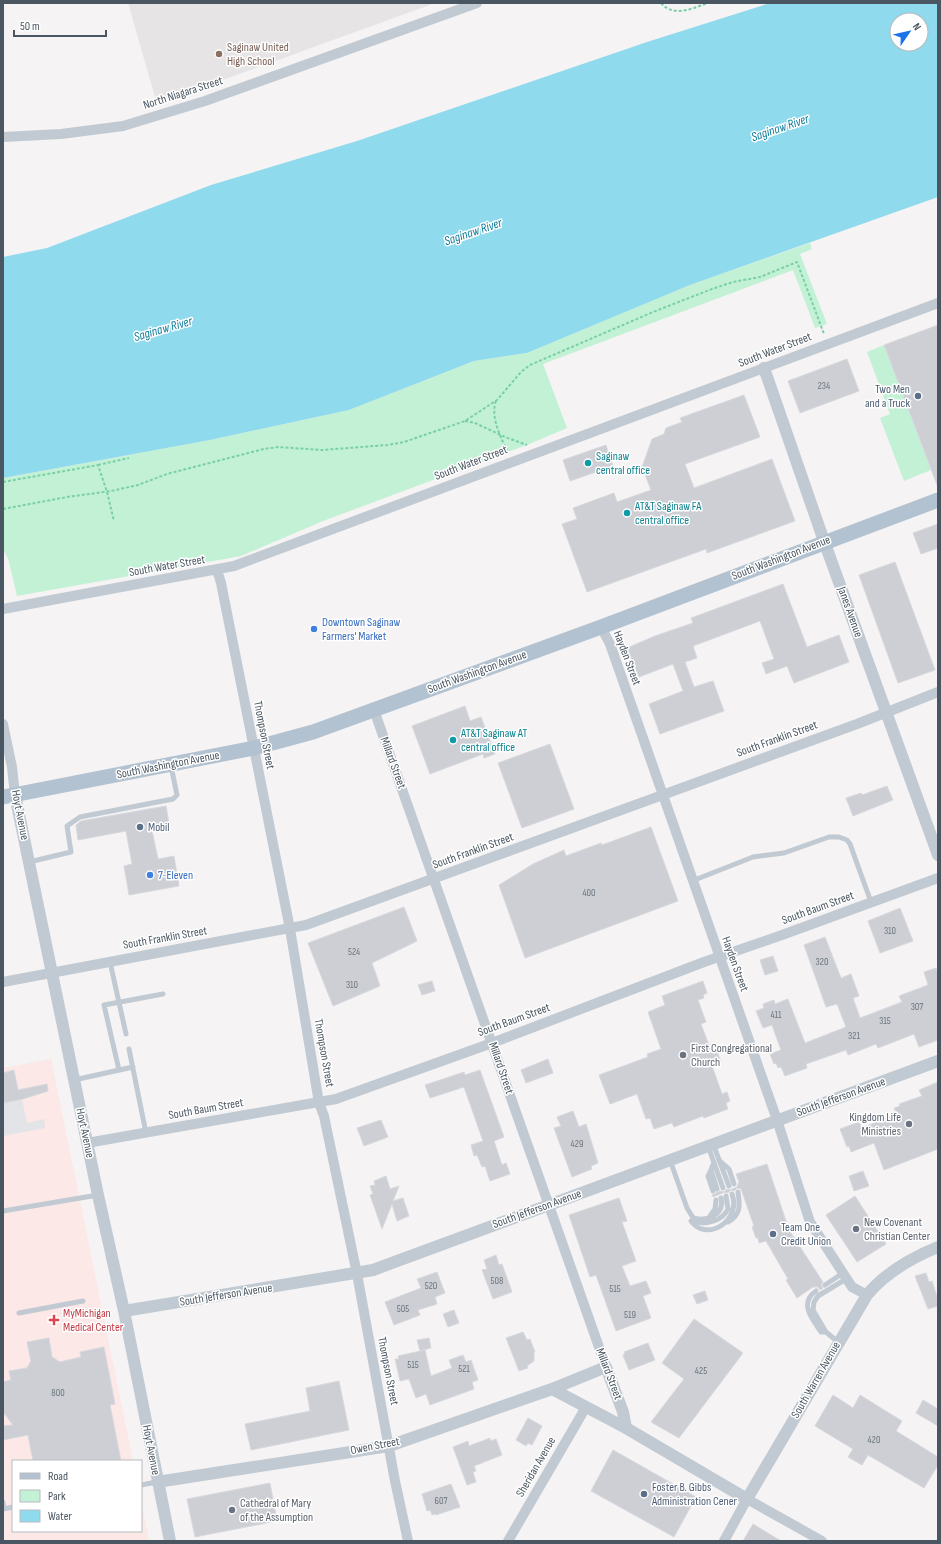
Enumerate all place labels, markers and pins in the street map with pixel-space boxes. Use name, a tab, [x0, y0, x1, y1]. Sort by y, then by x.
place label: Saginaw United High School	[227, 40, 289, 69]
marker: Saginaw United High School	[214, 49, 224, 59]
place label: Two Men and a Truck	[865, 382, 910, 411]
marker: Two Men and a Truck	[913, 391, 923, 401]
place label: Saginaw central office	[596, 449, 650, 478]
marker: Saginaw central office	[583, 458, 593, 468]
place label: AT&T Saginaw FA central office	[634, 499, 702, 528]
marker: AT&T Saginaw FA central office	[622, 508, 632, 518]
place label: Downtown Saginaw Farmers' Market	[322, 615, 401, 644]
marker: Downtown Saginaw Farmers' Market	[309, 624, 319, 634]
place label: AT&T Saginaw AT central office	[460, 726, 528, 755]
marker: AT&T Saginaw AT central office	[448, 735, 458, 745]
place label: Mobil	[148, 820, 170, 835]
marker: Mobil	[135, 822, 145, 832]
place label: 7-Eleven	[158, 868, 193, 883]
marker: 7-Eleven	[145, 870, 155, 880]
place label: First Congregational Church	[691, 1041, 772, 1070]
marker: First Congregational Church	[678, 1050, 688, 1060]
place label: Kingdom Life Ministries	[849, 1110, 901, 1139]
marker: Kingdom Life Ministries	[904, 1119, 914, 1129]
place label: New Covenant Christian Center	[864, 1215, 931, 1244]
place label: Team One Credit Union	[781, 1220, 831, 1249]
marker: New Covenant Christian Center	[851, 1224, 861, 1234]
marker: Team One Credit Union	[768, 1229, 778, 1239]
place label: MyMichigan Medical Center	[63, 1306, 124, 1335]
marker: MyMichigan Medical Center	[48, 1314, 60, 1326]
place label: Foster B. Gibbs Administration Cener	[651, 1480, 738, 1509]
marker: Foster B. Gibbs Administration Cener	[639, 1489, 649, 1499]
place label: Cathedral of Mary of the Assumption	[240, 1496, 313, 1525]
marker: Cathedral of Mary of the Assumption	[227, 1505, 237, 1515]

